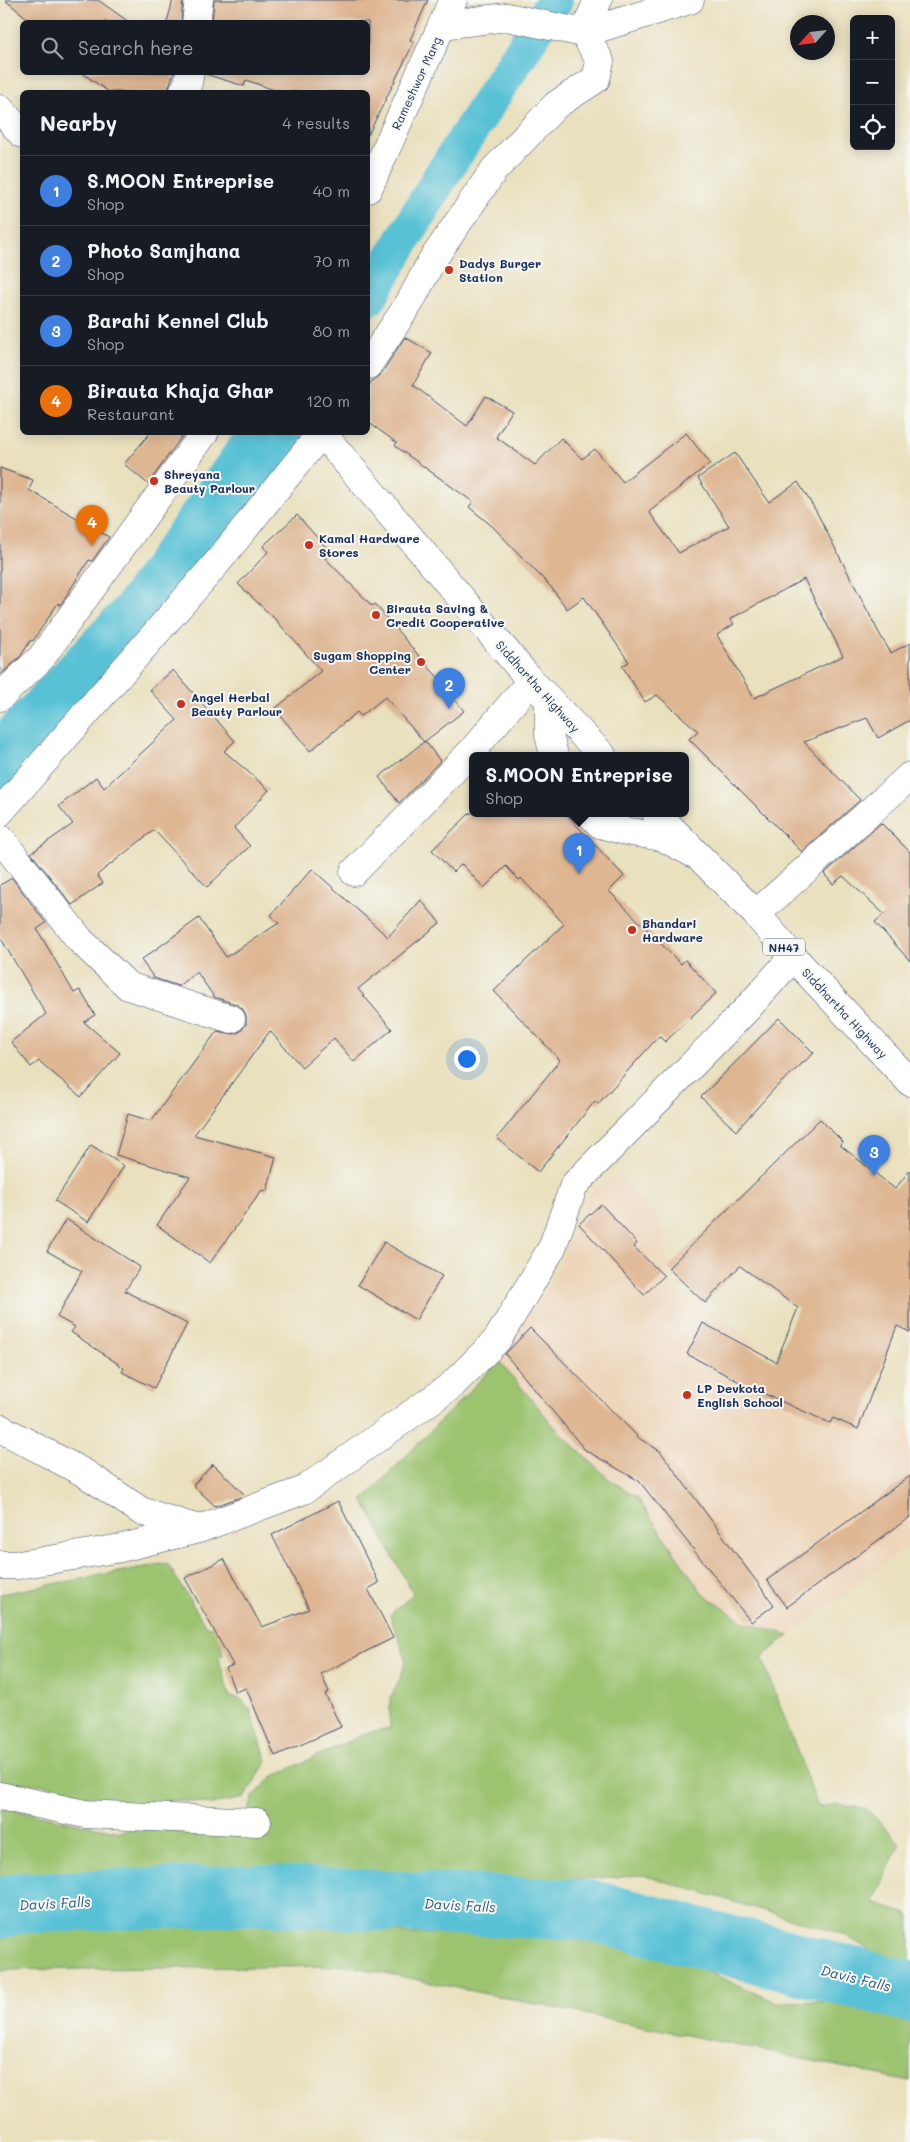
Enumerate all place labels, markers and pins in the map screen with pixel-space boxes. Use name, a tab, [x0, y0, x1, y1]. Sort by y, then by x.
place label: Dadys Burger Station	[459, 255, 541, 285]
marker: Dadys Burger Station	[443, 264, 455, 276]
place label: Shreyana Beauty Parlour	[164, 466, 255, 496]
marker: Shreyana Beauty Parlour	[148, 475, 160, 487]
pin: 4	[76, 505, 108, 546]
place label: Kamal Hardware Stores	[319, 530, 420, 560]
marker: Kamal Hardware Stores	[303, 539, 315, 551]
place label: Birauta Saving & Credit Cooperative	[386, 600, 504, 630]
marker: Birauta Saving & Credit Cooperative	[370, 609, 382, 621]
place label: Sugam Shopping Center	[313, 647, 411, 677]
marker: Sugam Shopping Center	[415, 656, 427, 668]
pin: 2	[433, 668, 465, 709]
place label: Angel Herbal Beauty Parlour	[191, 689, 282, 719]
marker: Angel Herbal Beauty Parlour	[175, 698, 187, 710]
pin: 1	[563, 833, 595, 874]
place label: Bhandari Hardware	[642, 915, 703, 945]
marker: Bhandari Hardware	[626, 924, 638, 936]
pin: 3	[858, 1135, 890, 1176]
place label: LP Devkota English School	[697, 1380, 783, 1410]
marker: LP Devkota English School	[681, 1389, 693, 1401]

